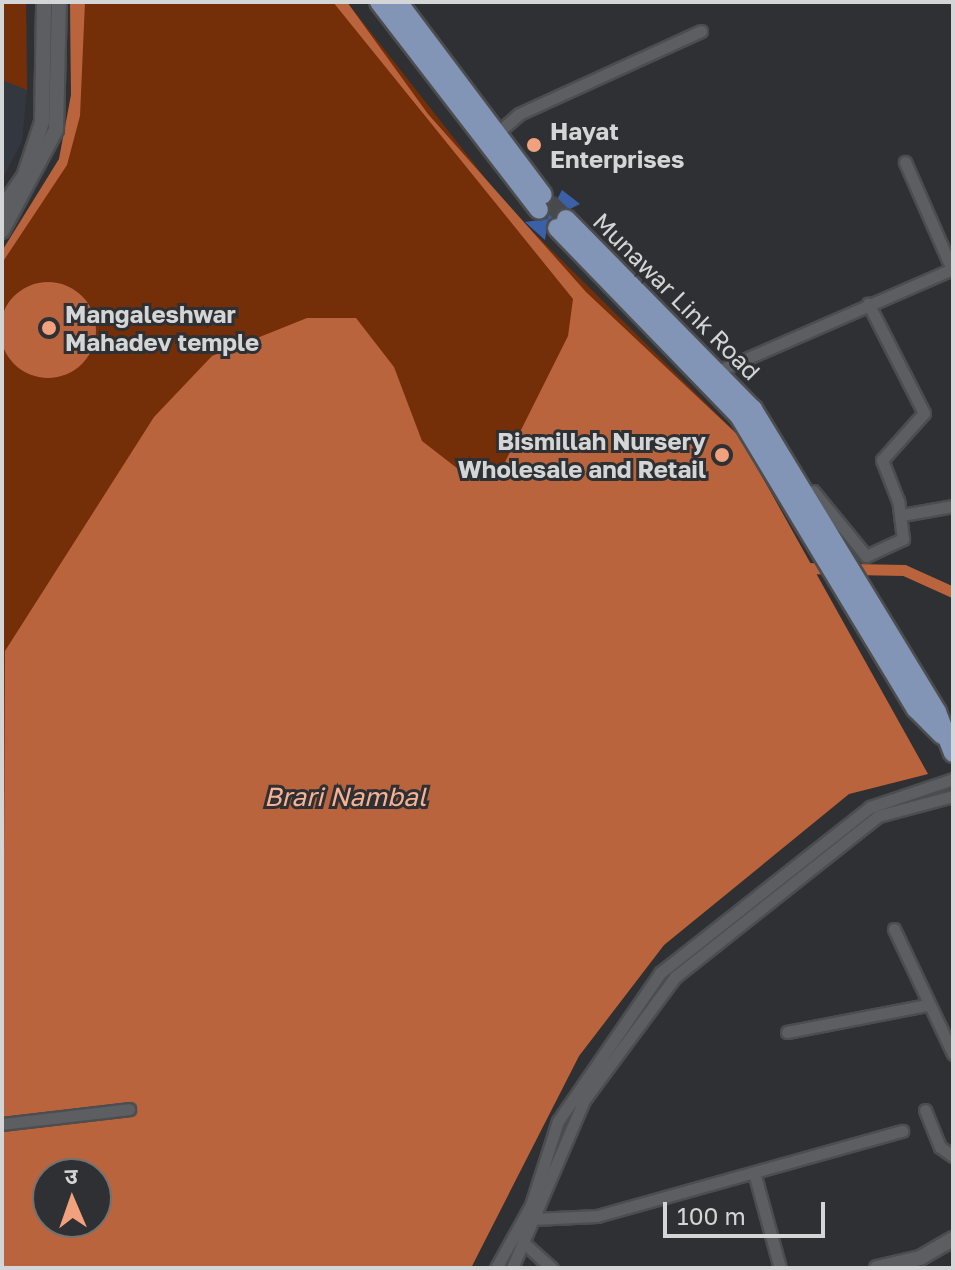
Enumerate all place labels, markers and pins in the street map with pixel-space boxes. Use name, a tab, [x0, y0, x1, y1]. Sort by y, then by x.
place label: Hayat Enterprises	[550, 117, 684, 173]
marker: Hayat Enterprises	[525, 136, 543, 154]
place label: Mangaleshwar Mahadev temple	[65, 300, 259, 356]
marker: Mangaleshwar Mahadev temple	[40, 319, 58, 337]
place label: Bismillah Nursery Wholesale and Retail	[458, 427, 706, 483]
marker: Bismillah Nursery Wholesale and Retail	[713, 446, 731, 464]

